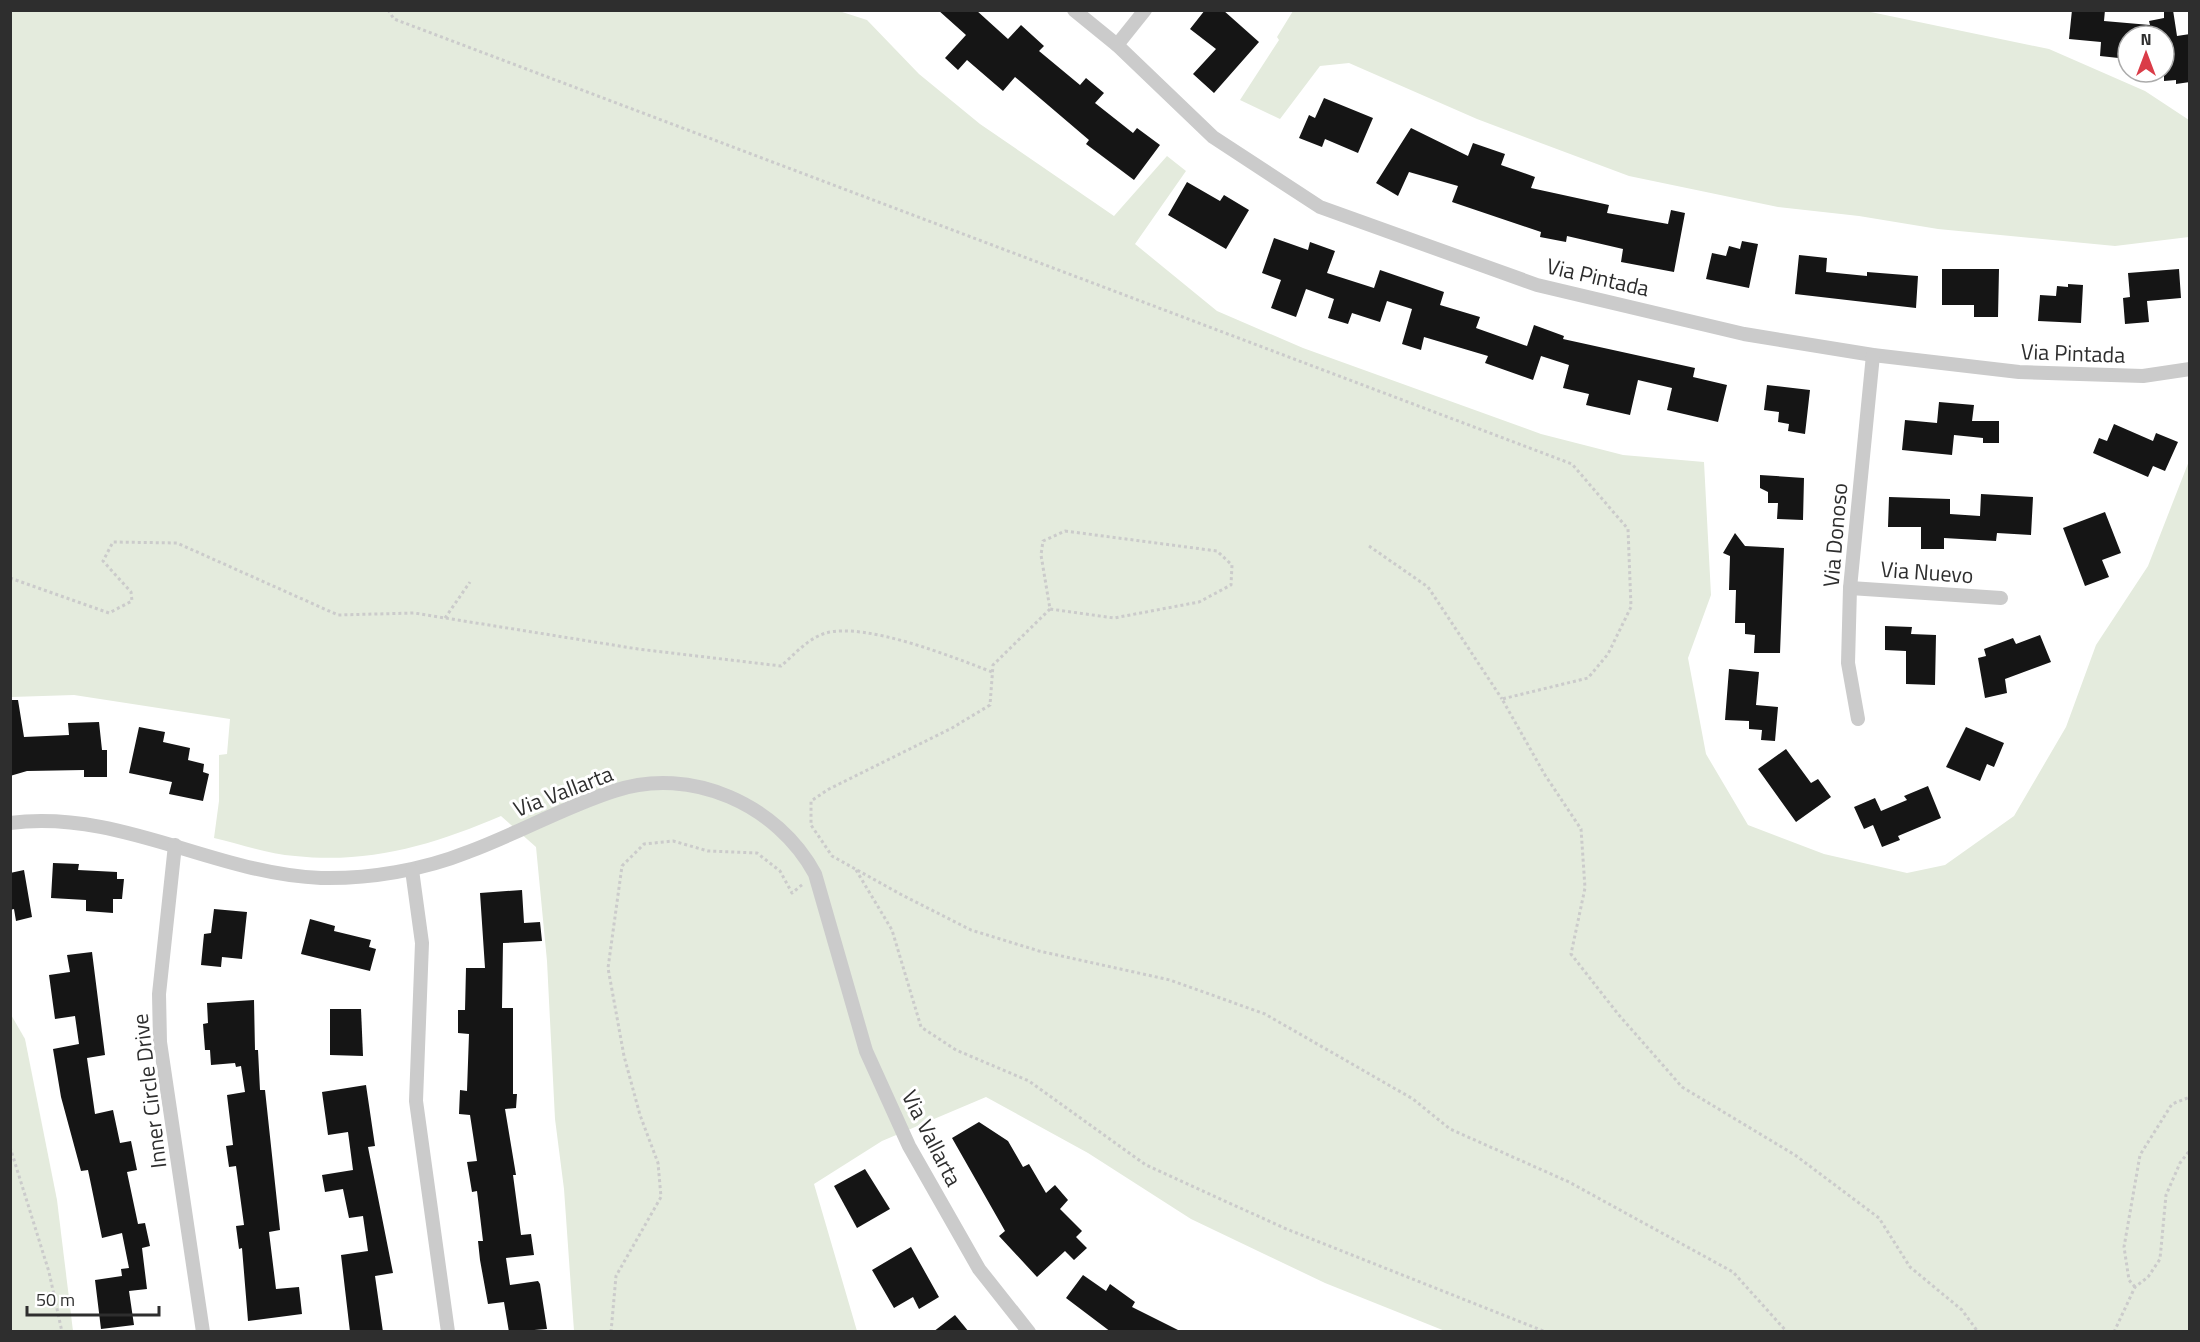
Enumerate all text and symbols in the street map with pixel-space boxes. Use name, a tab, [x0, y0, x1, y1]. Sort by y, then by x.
north arrow	[2116, 24, 2176, 84]
text: N	[2140, 27, 2152, 51]
street label: Via Pintada	[1543, 249, 1653, 305]
street label: Via Pintada	[2020, 334, 2126, 372]
street label: Via Donoso	[1814, 481, 1856, 589]
street label: Via Nuevo	[1879, 552, 1975, 592]
street label: Via Vallarta	[508, 756, 618, 826]
street label: Inner Circle Drive	[123, 1012, 175, 1170]
street label: Via Vallarta	[893, 1084, 971, 1192]
scale bar	[27, 1279, 159, 1317]
text: 50 m	[36, 1286, 75, 1313]

